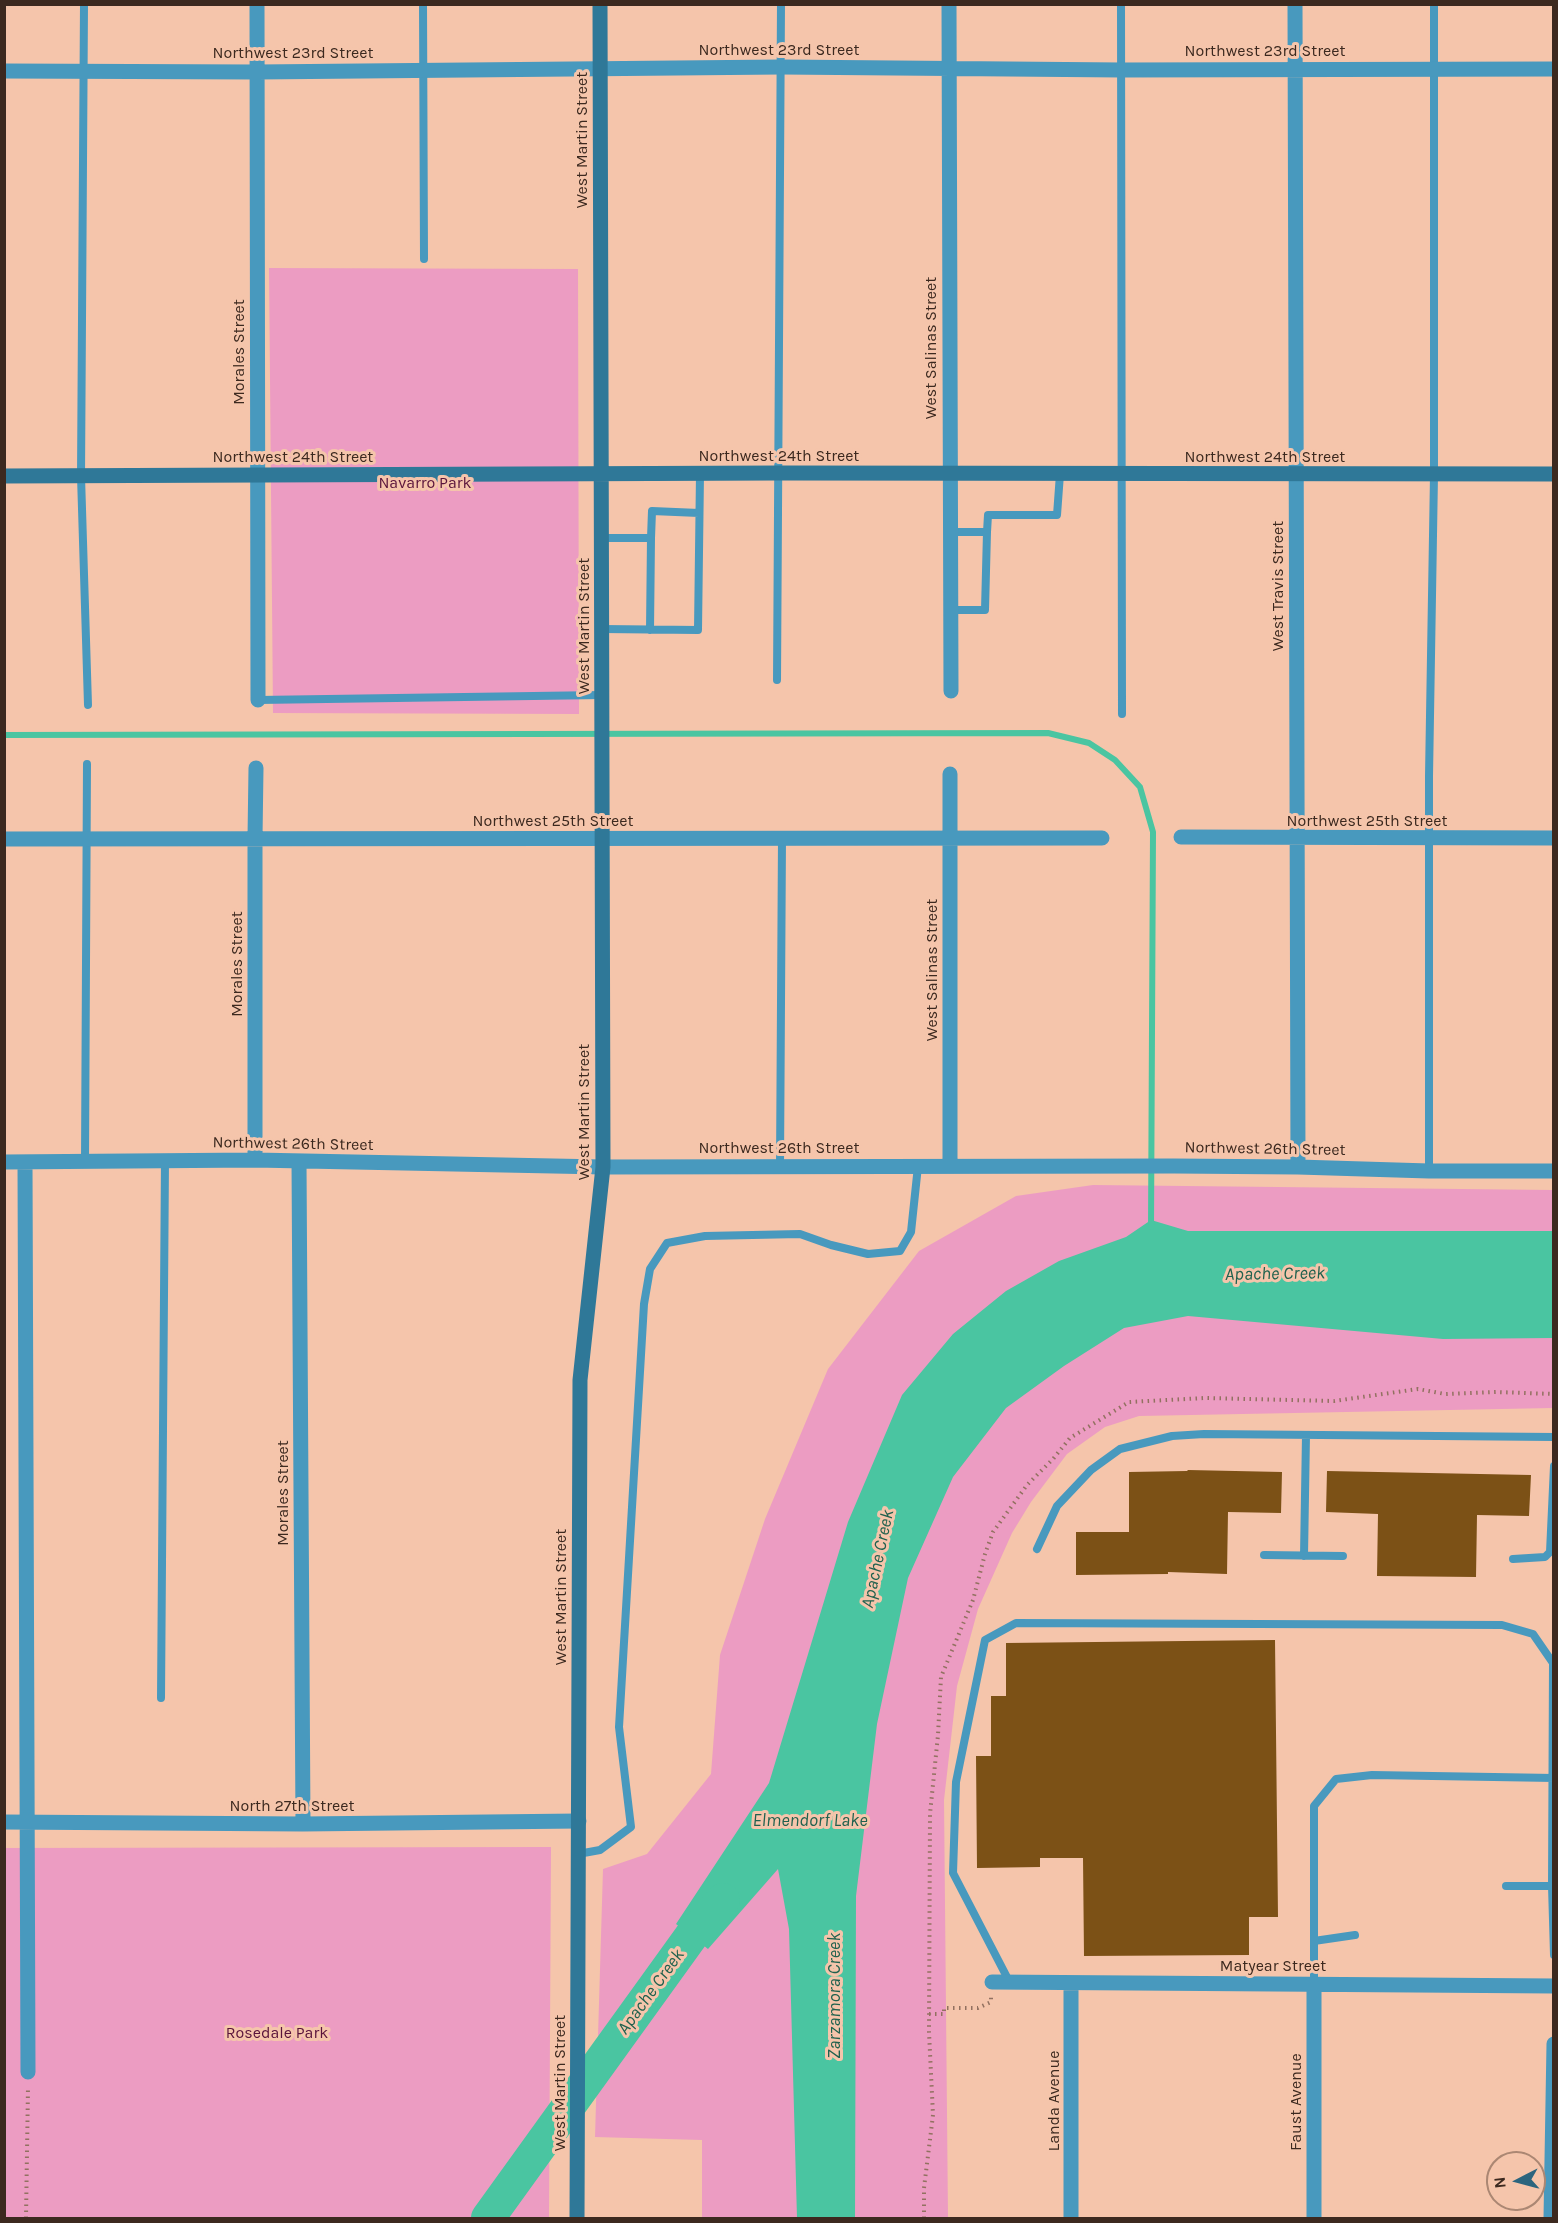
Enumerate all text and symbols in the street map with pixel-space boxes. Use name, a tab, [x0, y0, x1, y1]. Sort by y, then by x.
street label: Northwest 23rd Street	[699, 40, 859, 60]
street label: Northwest 23rd Street	[1185, 41, 1345, 61]
street label: Northwest 23rd Street	[213, 43, 373, 63]
street label: West Martin Street	[572, 72, 592, 208]
street label: West Salinas Street	[921, 277, 941, 419]
street label: Morales Street	[229, 299, 249, 405]
street label: Northwest 24th Street	[699, 446, 859, 466]
street label: Northwest 24th Street	[213, 447, 373, 467]
street label: Northwest 24th Street	[1185, 447, 1345, 467]
park label: Navarro Park	[378, 473, 472, 493]
street label: West Travis Street	[1268, 521, 1288, 651]
street label: West Martin Street	[574, 558, 594, 694]
street label: Northwest 25th Street	[473, 811, 633, 831]
street label: Northwest 25th Street	[1287, 811, 1447, 831]
street label: West Salinas Street	[922, 899, 942, 1041]
street label: Morales Street	[227, 911, 247, 1017]
street label: West Martin Street	[574, 1044, 594, 1180]
street label: Northwest 26th Street	[212, 1133, 374, 1155]
street label: Northwest 26th Street	[699, 1138, 859, 1158]
street label: Northwest 26th Street	[1184, 1138, 1346, 1160]
water label: Apache Creek	[1225, 1262, 1325, 1286]
street label: Morales Street	[273, 1440, 293, 1546]
water label: Apache Creek	[857, 1508, 899, 1610]
street label: West Martin Street	[551, 1529, 571, 1665]
street label: North 27th Street	[229, 1796, 355, 1816]
water label: Elmendorf Lake	[752, 1810, 868, 1832]
water label: Zarzamora Creek	[824, 1933, 846, 2059]
water label: Apache Creek	[613, 1945, 689, 2039]
street label: Matyear Street	[1220, 1956, 1326, 1976]
street label: West Martin Street	[550, 2015, 570, 2151]
park label: Rosedale Park	[226, 2023, 328, 2043]
street label: Landa Avenue	[1044, 2051, 1064, 2151]
street label: Faust Avenue	[1286, 2053, 1306, 2151]
north arrow	[1486, 2151, 1546, 2211]
text: N	[1490, 2176, 1510, 2189]

